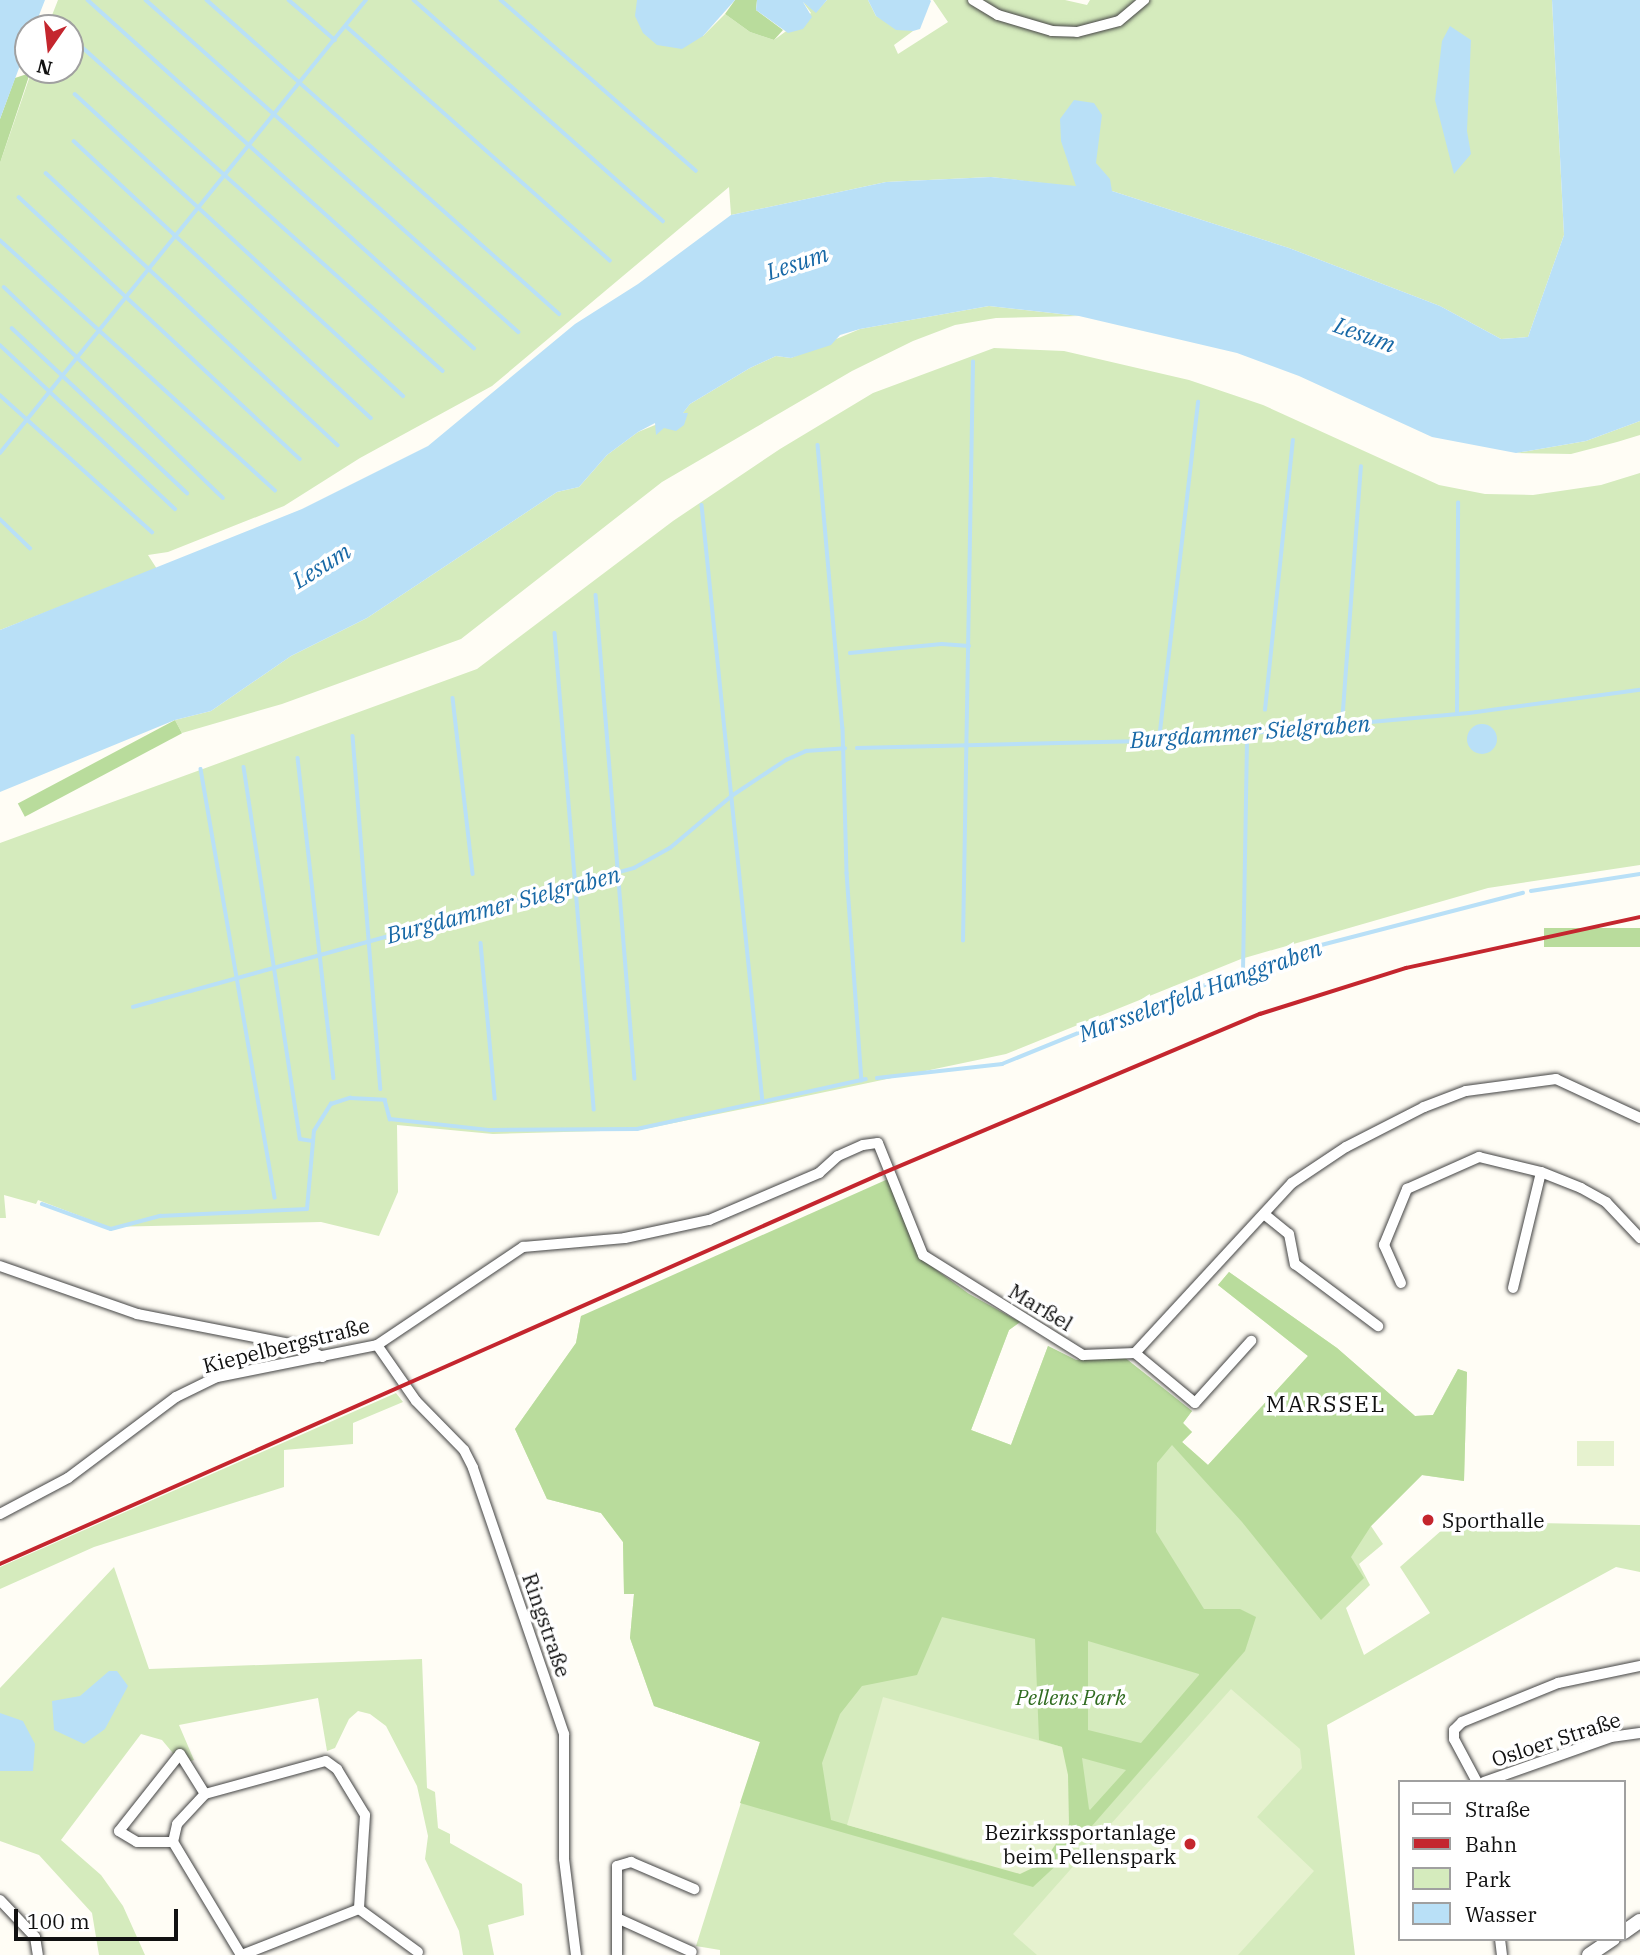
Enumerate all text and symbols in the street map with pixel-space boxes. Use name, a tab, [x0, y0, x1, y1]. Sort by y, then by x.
north arrow	[14, 14, 84, 84]
text: N	[34, 54, 55, 81]
water label: Lesum	[763, 239, 831, 285]
water label: Lesum	[1330, 310, 1400, 358]
water label: Lesum	[287, 536, 355, 594]
water label: Burgdammer Sielgraben	[1129, 709, 1371, 753]
water label: Burgdammer Sielgraben	[383, 860, 623, 948]
water label: Marsselerfeld Hanggraben	[1075, 933, 1325, 1047]
street label: Marßel	[1004, 1278, 1078, 1336]
street label: Kiepelbergstraße	[200, 1312, 372, 1378]
district label: MARSSEL	[1267, 1389, 1385, 1417]
place label: Sporthalle	[1442, 1507, 1545, 1533]
marker: Sporthalle	[1420, 1512, 1436, 1528]
street label: Ringstraße	[517, 1570, 577, 1680]
park label: Pellens Park	[1016, 1684, 1126, 1710]
street label: Osloer Straße	[1488, 1706, 1624, 1772]
legend	[1398, 1780, 1626, 1941]
text: Straße	[1465, 1795, 1530, 1823]
place label: Bezirkssportanlage beim Pellenspark	[985, 1819, 1176, 1869]
text: Bahn	[1465, 1830, 1517, 1858]
marker: Bezirkssportanlage beim Pellenspark	[1182, 1836, 1198, 1852]
text: Park	[1465, 1865, 1511, 1893]
scale bar	[18, 1896, 182, 1940]
text: Wasser	[1465, 1900, 1536, 1928]
text: 100 m	[27, 1907, 90, 1935]

